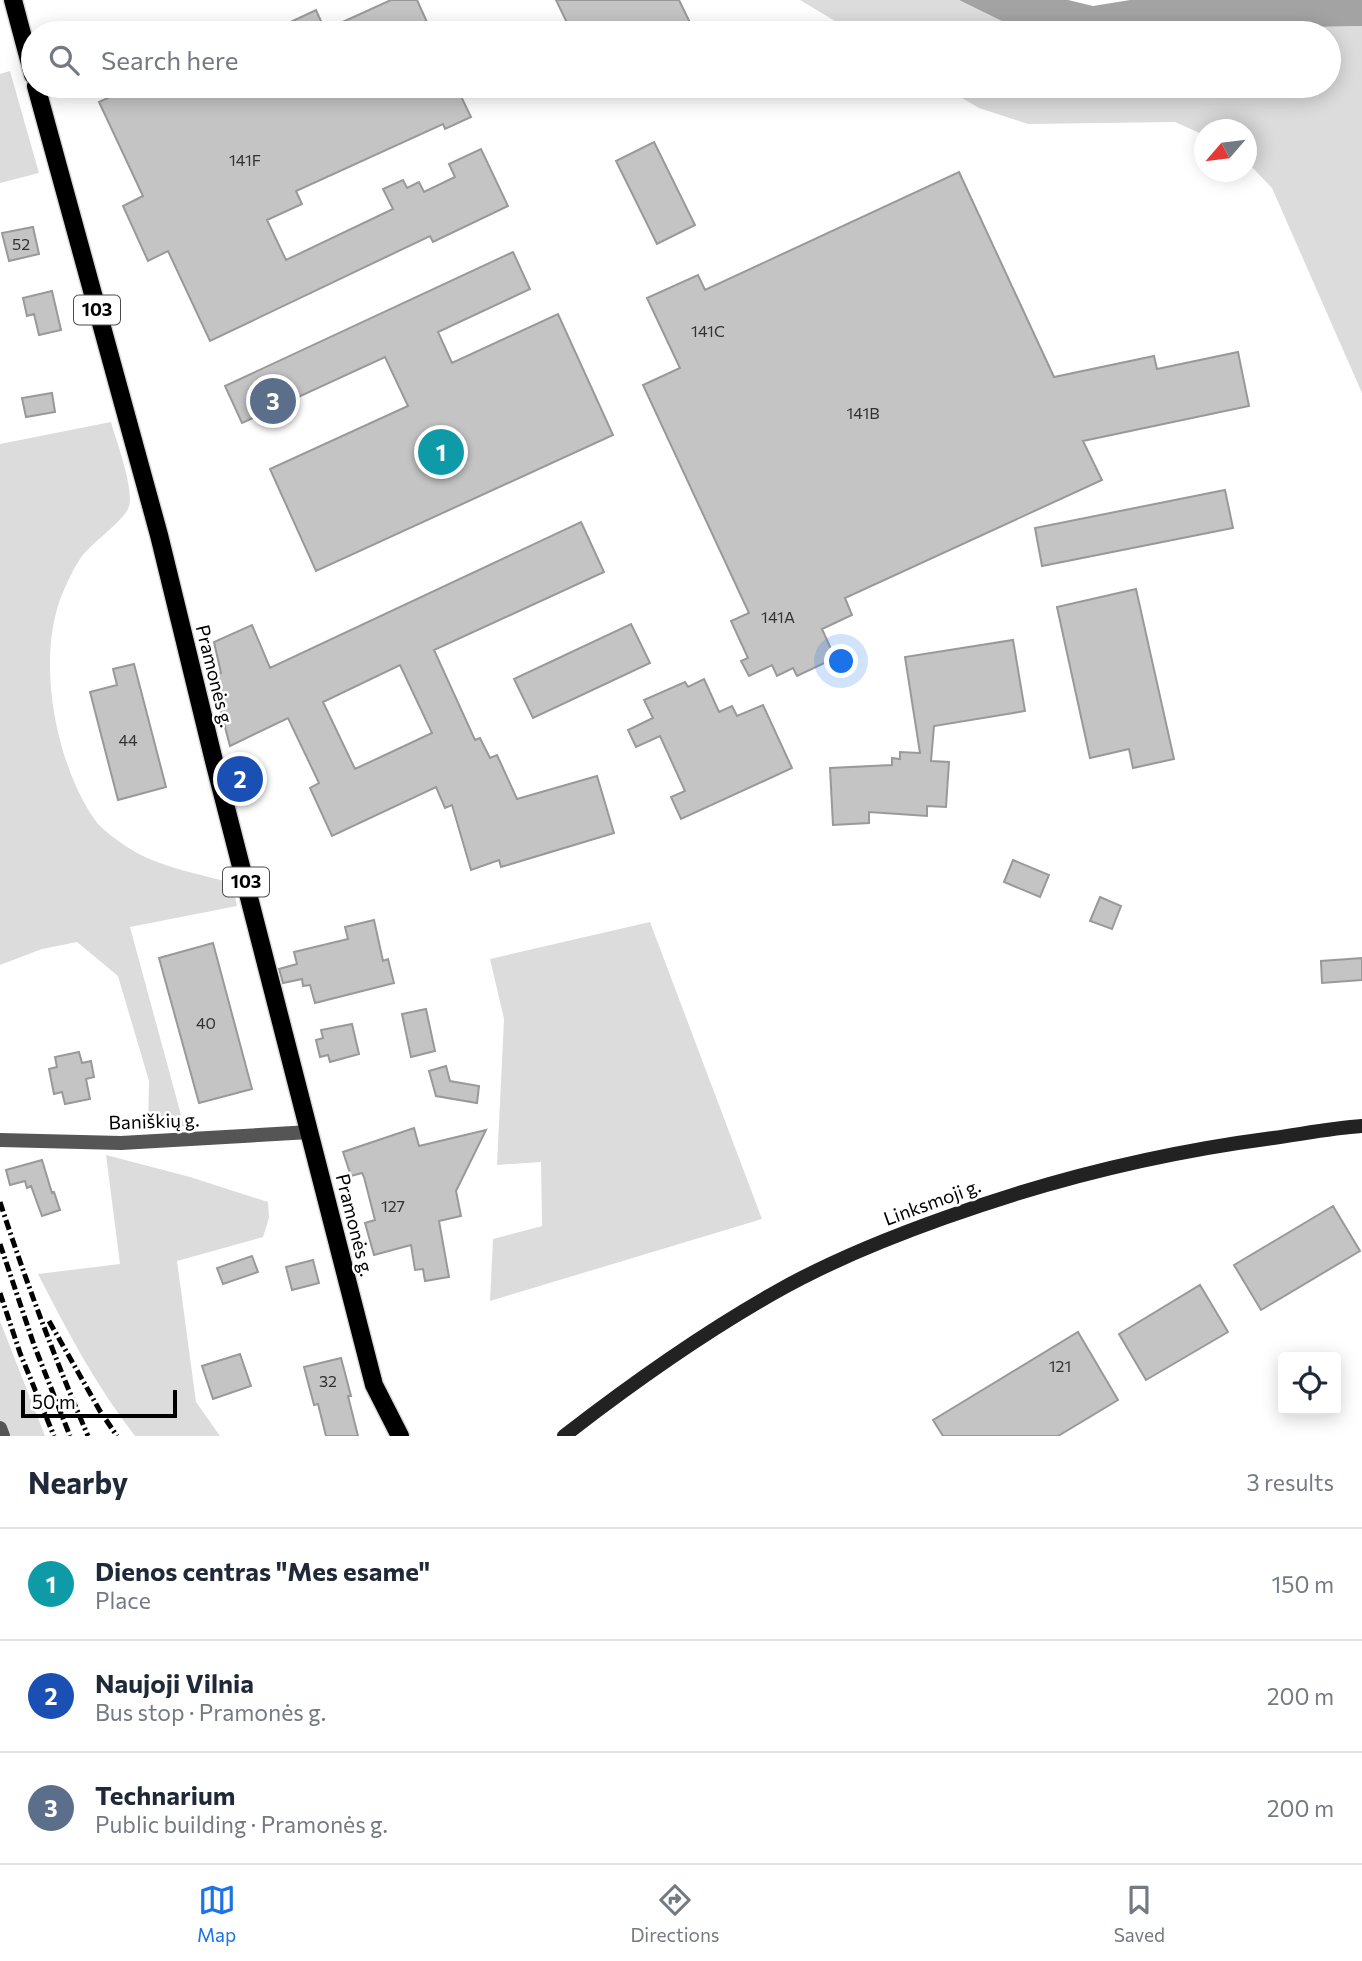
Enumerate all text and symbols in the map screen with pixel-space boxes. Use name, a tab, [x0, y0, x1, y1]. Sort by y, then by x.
search box	[21, 21, 1341, 98]
icon: search	[45, 41, 83, 79]
text: Search here	[101, 44, 239, 75]
north arrow	[1194, 119, 1257, 182]
house number: 141F	[229, 150, 261, 169]
house number: 52	[12, 234, 30, 253]
road number: 103	[74, 296, 120, 324]
house number: 141C	[691, 321, 725, 340]
pin: 3	[250, 375, 296, 427]
house number: 141B	[846, 403, 880, 422]
pin: 1	[418, 426, 464, 478]
house number: 141A	[761, 607, 795, 626]
street label: Pramonės g.	[192, 622, 239, 730]
your location	[824, 644, 858, 678]
house number: 44	[118, 730, 138, 749]
pin: 2	[217, 753, 263, 805]
road number: 103	[223, 868, 269, 897]
house number: 40	[196, 1013, 216, 1032]
street label: Baniškių g.	[108, 1107, 200, 1134]
street label: Pramonės g.	[332, 1171, 379, 1279]
street label: Linksmoji g.	[880, 1173, 984, 1230]
house number: 127	[381, 1196, 405, 1215]
map controls	[1278, 1352, 1341, 1415]
button: locate	[1278, 1352, 1341, 1415]
house number: 121	[1049, 1356, 1071, 1375]
house number: 32	[319, 1371, 337, 1390]
scale bar	[21, 1387, 177, 1419]
text: 50 m	[32, 1390, 76, 1413]
text: Nearby	[28, 1463, 128, 1500]
text: 3 results	[1247, 1468, 1334, 1496]
text: Dienos centras "Mes esame"	[95, 1555, 430, 1586]
text: 1	[46, 1570, 56, 1598]
text: 150 m	[1271, 1570, 1334, 1598]
text: Place	[95, 1586, 151, 1614]
text: Naujoji Vilnia	[95, 1667, 254, 1698]
text: 2	[44, 1682, 58, 1710]
text: 200 m	[1267, 1682, 1334, 1710]
text: Bus stop · Pramonės g.	[95, 1698, 326, 1726]
text: Technarium	[95, 1779, 235, 1810]
text: 3	[44, 1794, 58, 1822]
text: 200 m	[1267, 1794, 1334, 1822]
text: Public building · Pramonės g.	[95, 1810, 388, 1838]
tab: Map	[197, 1881, 236, 1946]
tab: Directions	[630, 1881, 720, 1946]
tab: Saved	[1114, 1881, 1165, 1946]

